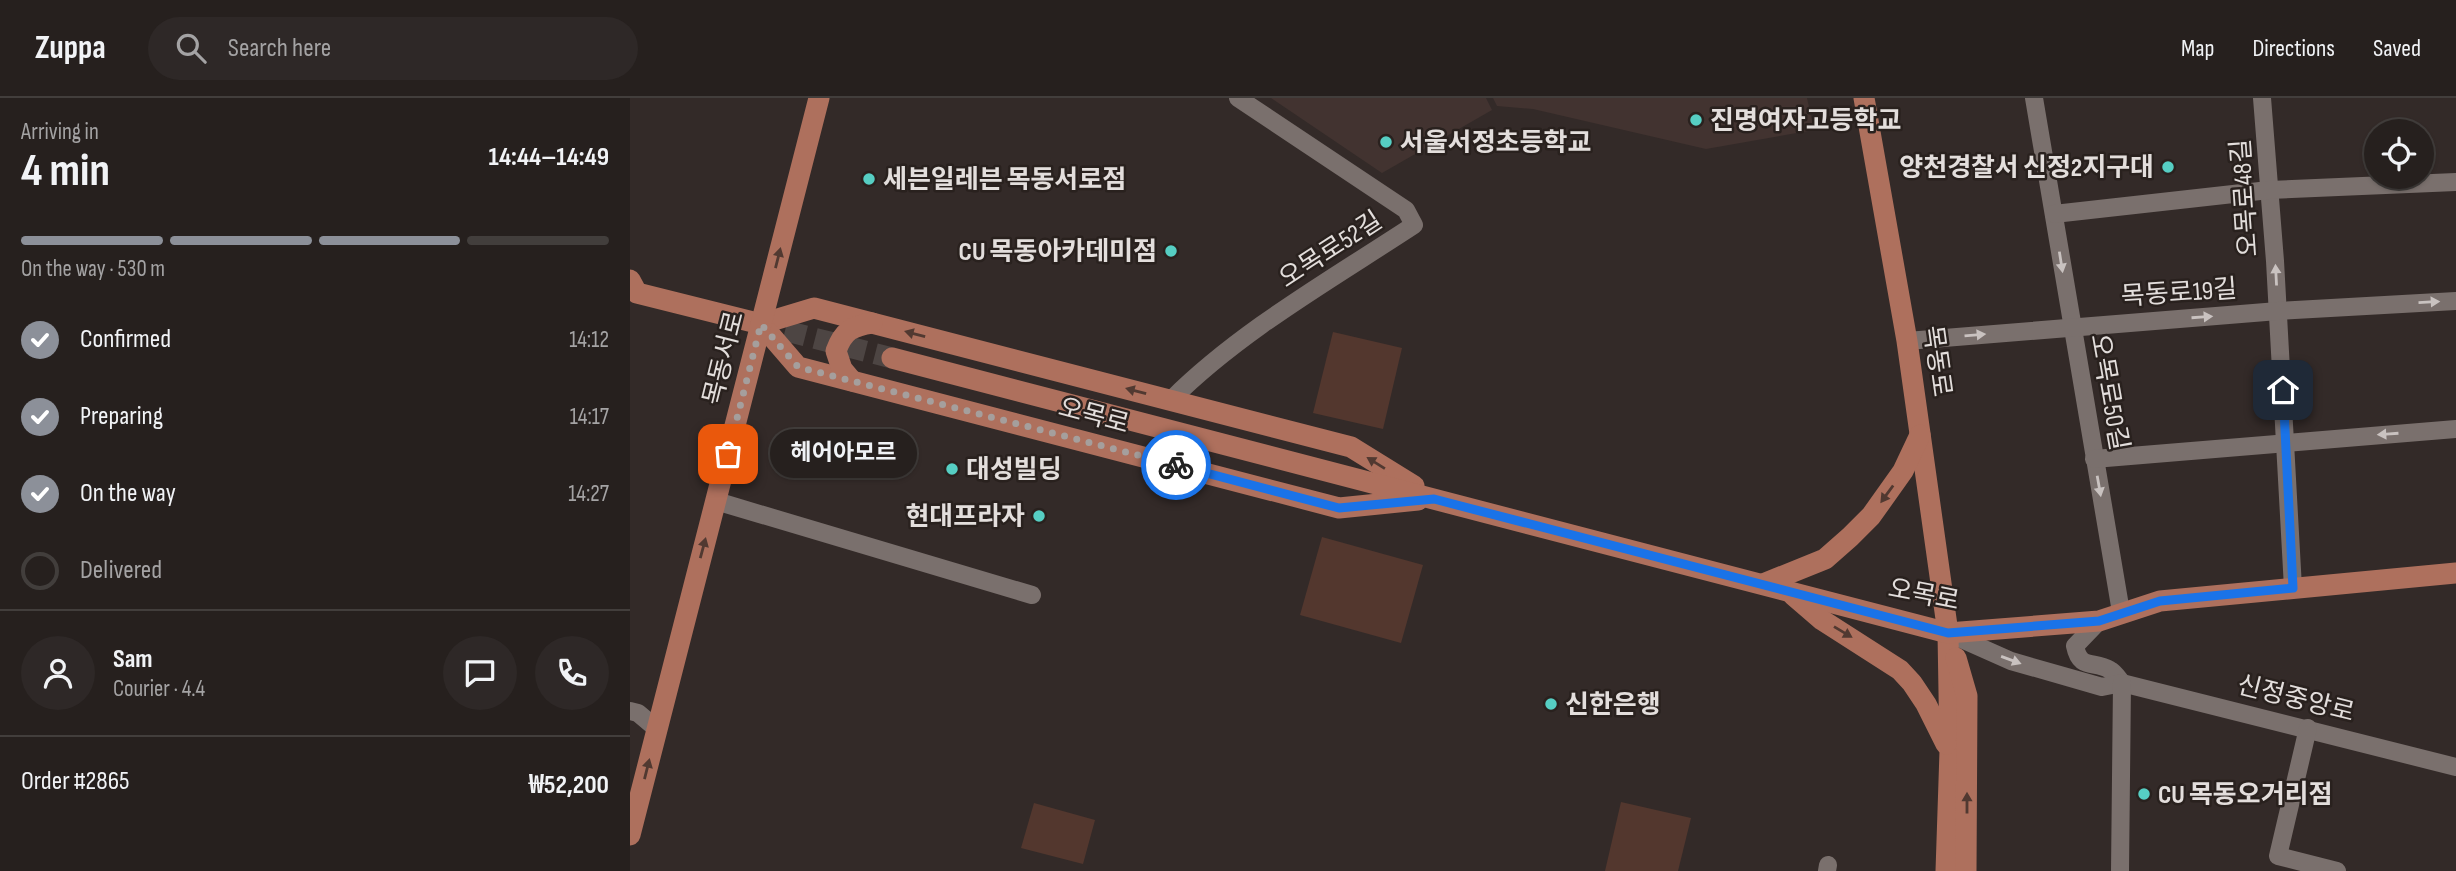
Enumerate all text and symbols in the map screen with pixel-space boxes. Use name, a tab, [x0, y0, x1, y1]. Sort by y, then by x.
search box	[148, 17, 638, 80]
text: Zuppa	[35, 28, 106, 68]
icon: search	[172, 29, 210, 67]
text: Search here	[228, 33, 331, 64]
text: Map	[2181, 34, 2214, 63]
text: Directions	[2252, 34, 2335, 63]
text: Saved	[2373, 34, 2421, 63]
place label: 진명여자고등학교	[1710, 106, 1901, 137]
marker: 진명여자고등학교	[1688, 112, 1704, 128]
text: Arriving in	[21, 118, 99, 146]
map controls	[2364, 119, 2434, 189]
button: locate	[2364, 119, 2434, 189]
place label: 서울서정초등학교	[1400, 128, 1591, 159]
marker: 서울서정초등학교	[1378, 134, 1394, 150]
street label: 오목로48길	[2226, 138, 2265, 258]
text: 14:44–14:49	[489, 142, 609, 173]
text: 4 min	[21, 144, 110, 199]
place label: 양천경찰서 신정2지구대	[1899, 153, 2154, 184]
marker: 양천경찰서 신정2지구대	[2160, 159, 2176, 175]
place label: 세븐일레븐 목동서로점	[883, 165, 1126, 196]
marker: 세븐일레븐 목동서로점	[861, 171, 877, 187]
street label: 오목로52길	[1273, 205, 1388, 295]
place label: CU 목동아카데미점	[959, 237, 1157, 268]
marker: CU 목동아카데미점	[1163, 243, 1179, 259]
one-way arrow	[773, 247, 784, 269]
one-way arrow	[2056, 251, 2067, 273]
text: On the way · 530 m	[21, 255, 165, 283]
one-way arrow	[2270, 264, 2281, 286]
street label: 목동로19길	[2120, 274, 2238, 313]
one-way arrow	[2418, 296, 2440, 307]
street label: 목동서로	[698, 308, 751, 409]
one-way arrow	[2191, 311, 2213, 322]
icon: check	[21, 321, 59, 359]
text: Confirmed	[80, 324, 171, 355]
street label: 목동로	[1916, 324, 1957, 399]
text: 14:12	[569, 326, 609, 354]
one-way arrow	[904, 328, 926, 339]
one-way arrow	[1964, 329, 1986, 340]
street label: 오목로50길	[2083, 332, 2134, 453]
pin	[2253, 360, 2313, 420]
icon: home	[2264, 371, 2302, 409]
one-way arrow	[1124, 385, 1146, 396]
street label: 오목로	[1055, 392, 1132, 441]
icon: check	[21, 398, 59, 436]
text: Preparing	[80, 401, 163, 432]
text: 14:17	[570, 403, 609, 431]
pin	[698, 424, 758, 484]
one-way arrow	[2377, 429, 2399, 440]
callout: 헤어아모르	[770, 430, 917, 478]
courier	[1141, 430, 1211, 500]
icon: bag	[709, 435, 747, 473]
text: 헤어아모르	[791, 439, 896, 467]
icon: bike	[1157, 446, 1195, 484]
place label: 대성빌딩	[966, 455, 1062, 486]
one-way arrow	[1366, 456, 1385, 469]
marker: 대성빌딩	[944, 461, 960, 477]
icon: check	[21, 475, 59, 513]
one-way arrow	[2094, 475, 2105, 497]
text: On the way	[80, 478, 176, 509]
text: 14:27	[568, 480, 609, 508]
one-way arrow	[1880, 485, 1894, 503]
place label: 현대프라자	[905, 502, 1025, 533]
marker: 현대프라자	[1031, 508, 1047, 524]
one-way arrow	[699, 537, 709, 558]
text: Delivered	[80, 555, 162, 586]
street label: 오목로	[1886, 573, 1962, 618]
one-way arrow	[1833, 626, 1852, 638]
button: person	[21, 636, 95, 710]
button: chat	[443, 636, 517, 710]
button: phone	[535, 636, 609, 710]
text: Sam	[113, 644, 153, 675]
one-way arrow	[2000, 655, 2021, 666]
street label: 신정중앙로	[2234, 670, 2357, 729]
text: Courier · 4.4	[113, 675, 205, 703]
place label: 신한은행	[1565, 690, 1661, 721]
marker: 신한은행	[1543, 696, 1559, 712]
one-way arrow	[642, 758, 653, 780]
text: Order #2865	[21, 766, 130, 797]
text: ₩52,200	[529, 770, 609, 801]
place label: CU 목동오거리점	[2158, 780, 2332, 811]
marker: CU 목동오거리점	[2136, 786, 2152, 802]
one-way arrow	[1961, 792, 1973, 814]

